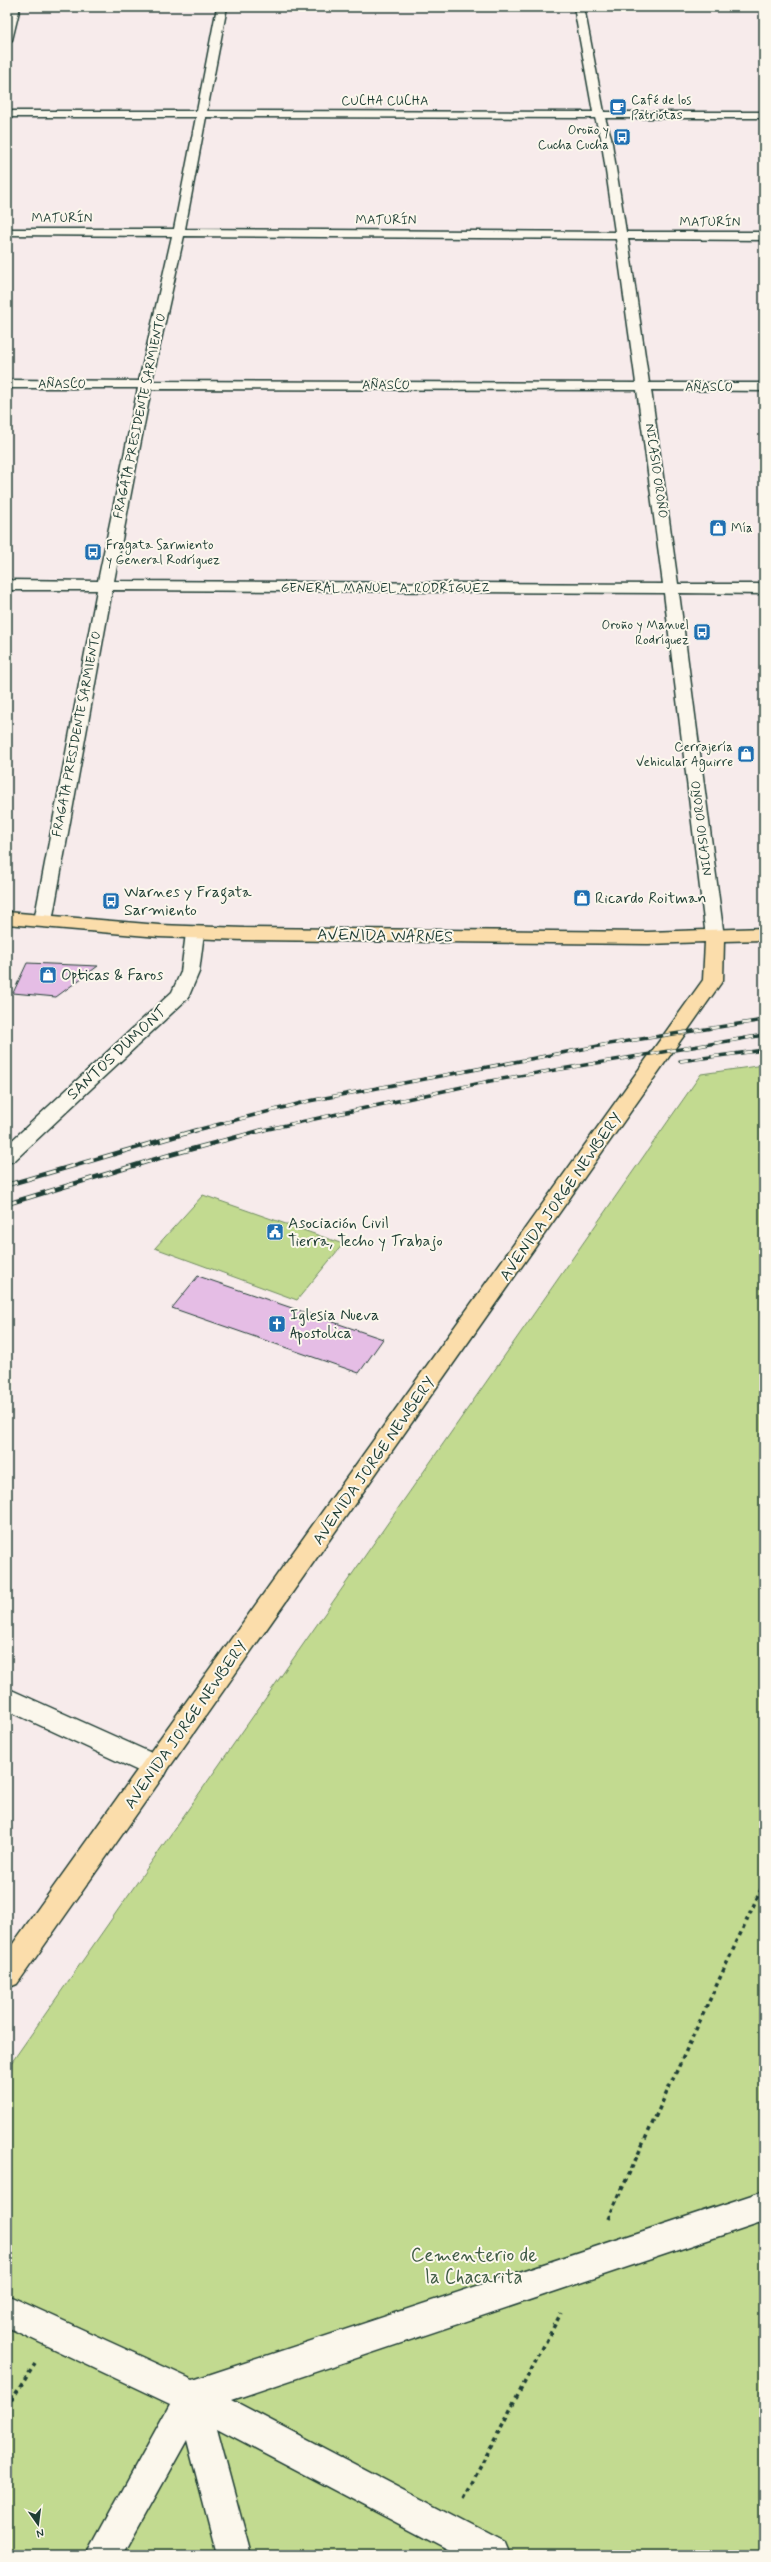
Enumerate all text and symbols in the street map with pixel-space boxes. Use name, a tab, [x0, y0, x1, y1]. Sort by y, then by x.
place label: Café de los Patriotas	[631, 92, 691, 124]
street label: CUCHA CUCHA	[341, 93, 429, 110]
cafe icon: Café de los Patriotas	[608, 97, 628, 117]
place label: Oroño y Cucha Cucha	[538, 122, 609, 154]
bus stop icon: Oroño y Cucha Cucha	[612, 127, 632, 147]
street label: MATURÍN	[32, 209, 92, 227]
street label: MATURÍN	[356, 211, 416, 229]
street label: MATURÍN	[680, 213, 740, 231]
street label: FRAGATA PRESIDENTE SARMIENTO	[110, 312, 170, 520]
street label: AÑASCO	[38, 376, 86, 393]
street label: AÑASCO	[362, 377, 410, 394]
street label: AÑASCO	[685, 379, 733, 396]
street label: NICASIO OROÑO	[641, 422, 671, 520]
shop icon: Mía	[708, 518, 728, 538]
place label: Mía	[731, 520, 753, 537]
place label: Fragata Sarmiento y General Rodríguez	[106, 537, 220, 569]
bus stop icon: Fragata Sarmiento y General Rodríguez	[83, 542, 103, 562]
street label: GENERAL MANUEL A. RODRÍGUEZ	[281, 579, 489, 597]
place label: Oroño y Manuel Rodríguez	[602, 617, 689, 649]
bus stop icon: Oroño y Manuel Rodríguez	[692, 622, 712, 642]
street label: FRAGATA PRESIDENTE SARMIENTO	[49, 630, 105, 838]
place label: Cerrajería Vehicular Aguirre	[636, 739, 733, 772]
shop icon: Cerrajería Vehicular Aguirre	[736, 744, 756, 764]
street label: NICASIO OROÑO	[688, 779, 716, 877]
place label: Warnes y Fragata Sarmiento	[124, 882, 252, 921]
shop icon: Ricardo Roitman	[572, 888, 592, 908]
place label: Ricardo Roitman	[595, 888, 706, 909]
bus stop icon: Warnes y Fragata Sarmiento	[101, 891, 121, 911]
street label: AVENIDA WARNES	[317, 924, 453, 948]
shop icon: Opticas & Faros	[38, 965, 58, 985]
place label: Opticas & Faros	[61, 965, 163, 986]
street label: SANTOS DUMONT	[63, 1000, 172, 1105]
street label: AVENIDA JORGE NEWBERY	[495, 1109, 627, 1285]
place label: Asociación Civil Tierra, Techo y Trabajo	[288, 1213, 443, 1252]
public building icon: Asociación Civil Tierra, Techo y Trabajo	[265, 1222, 285, 1242]
place label: Iglesia Nueva Apostolica	[290, 1305, 379, 1345]
church icon: Iglesia Nueva Apostolica	[267, 1314, 287, 1334]
street label: AVENIDA JORGE NEWBERY	[308, 1373, 440, 1549]
street label: AVENIDA JORGE NEWBERY	[120, 1637, 252, 1813]
park label: Cementerio de la Chacarita	[411, 2243, 537, 2290]
north arrow	[18, 2504, 58, 2544]
text: N	[35, 2525, 45, 2540]

